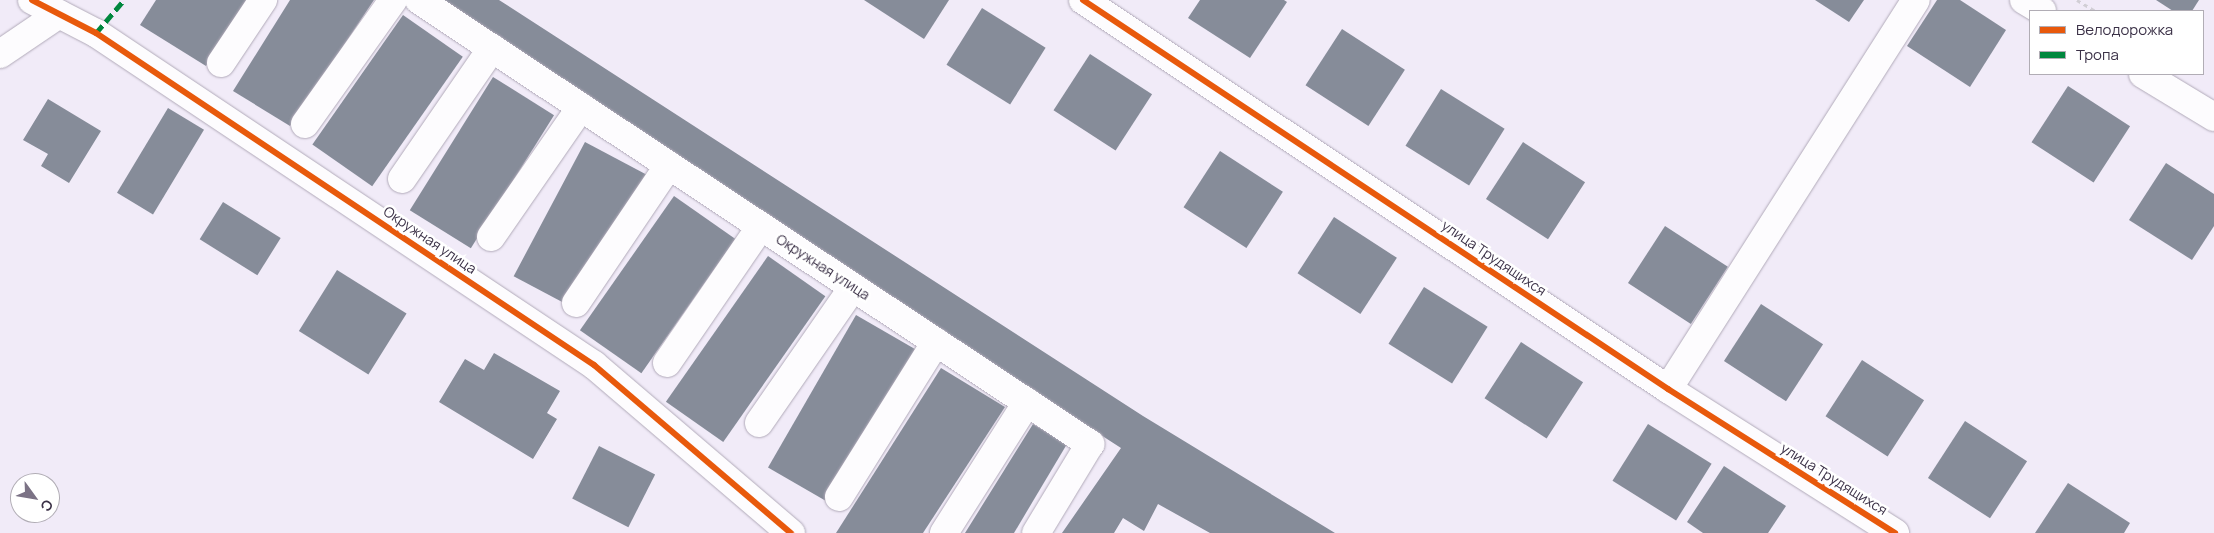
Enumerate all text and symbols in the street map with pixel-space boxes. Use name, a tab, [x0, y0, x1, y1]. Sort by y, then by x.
legend	[2029, 10, 2204, 75]
text: Велодорожка	[2076, 19, 2173, 40]
text: Тропа	[2076, 44, 2119, 65]
street label: Окружная улица	[380, 203, 480, 277]
street label: улица Трудящихся	[1439, 217, 1549, 299]
street label: Окружная улица	[773, 230, 873, 304]
street label: улица Трудящихся	[1778, 439, 1890, 519]
north arrow	[10, 473, 60, 523]
text: С	[36, 496, 58, 515]

